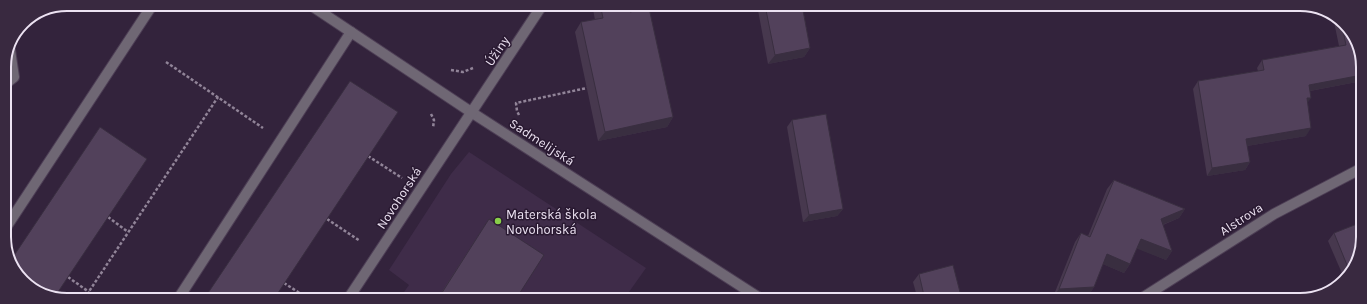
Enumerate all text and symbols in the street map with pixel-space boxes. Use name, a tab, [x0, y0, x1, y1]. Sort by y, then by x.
street label: Úžiny	[480, 32, 512, 69]
street label: Sadmelijská	[507, 115, 577, 169]
street label: Novohorská	[373, 164, 425, 232]
street label: Alstrova	[1217, 200, 1265, 238]
place label: Materská škola Novohorská	[506, 207, 597, 237]
marker: Materská škola Novohorská	[493, 216, 503, 226]

